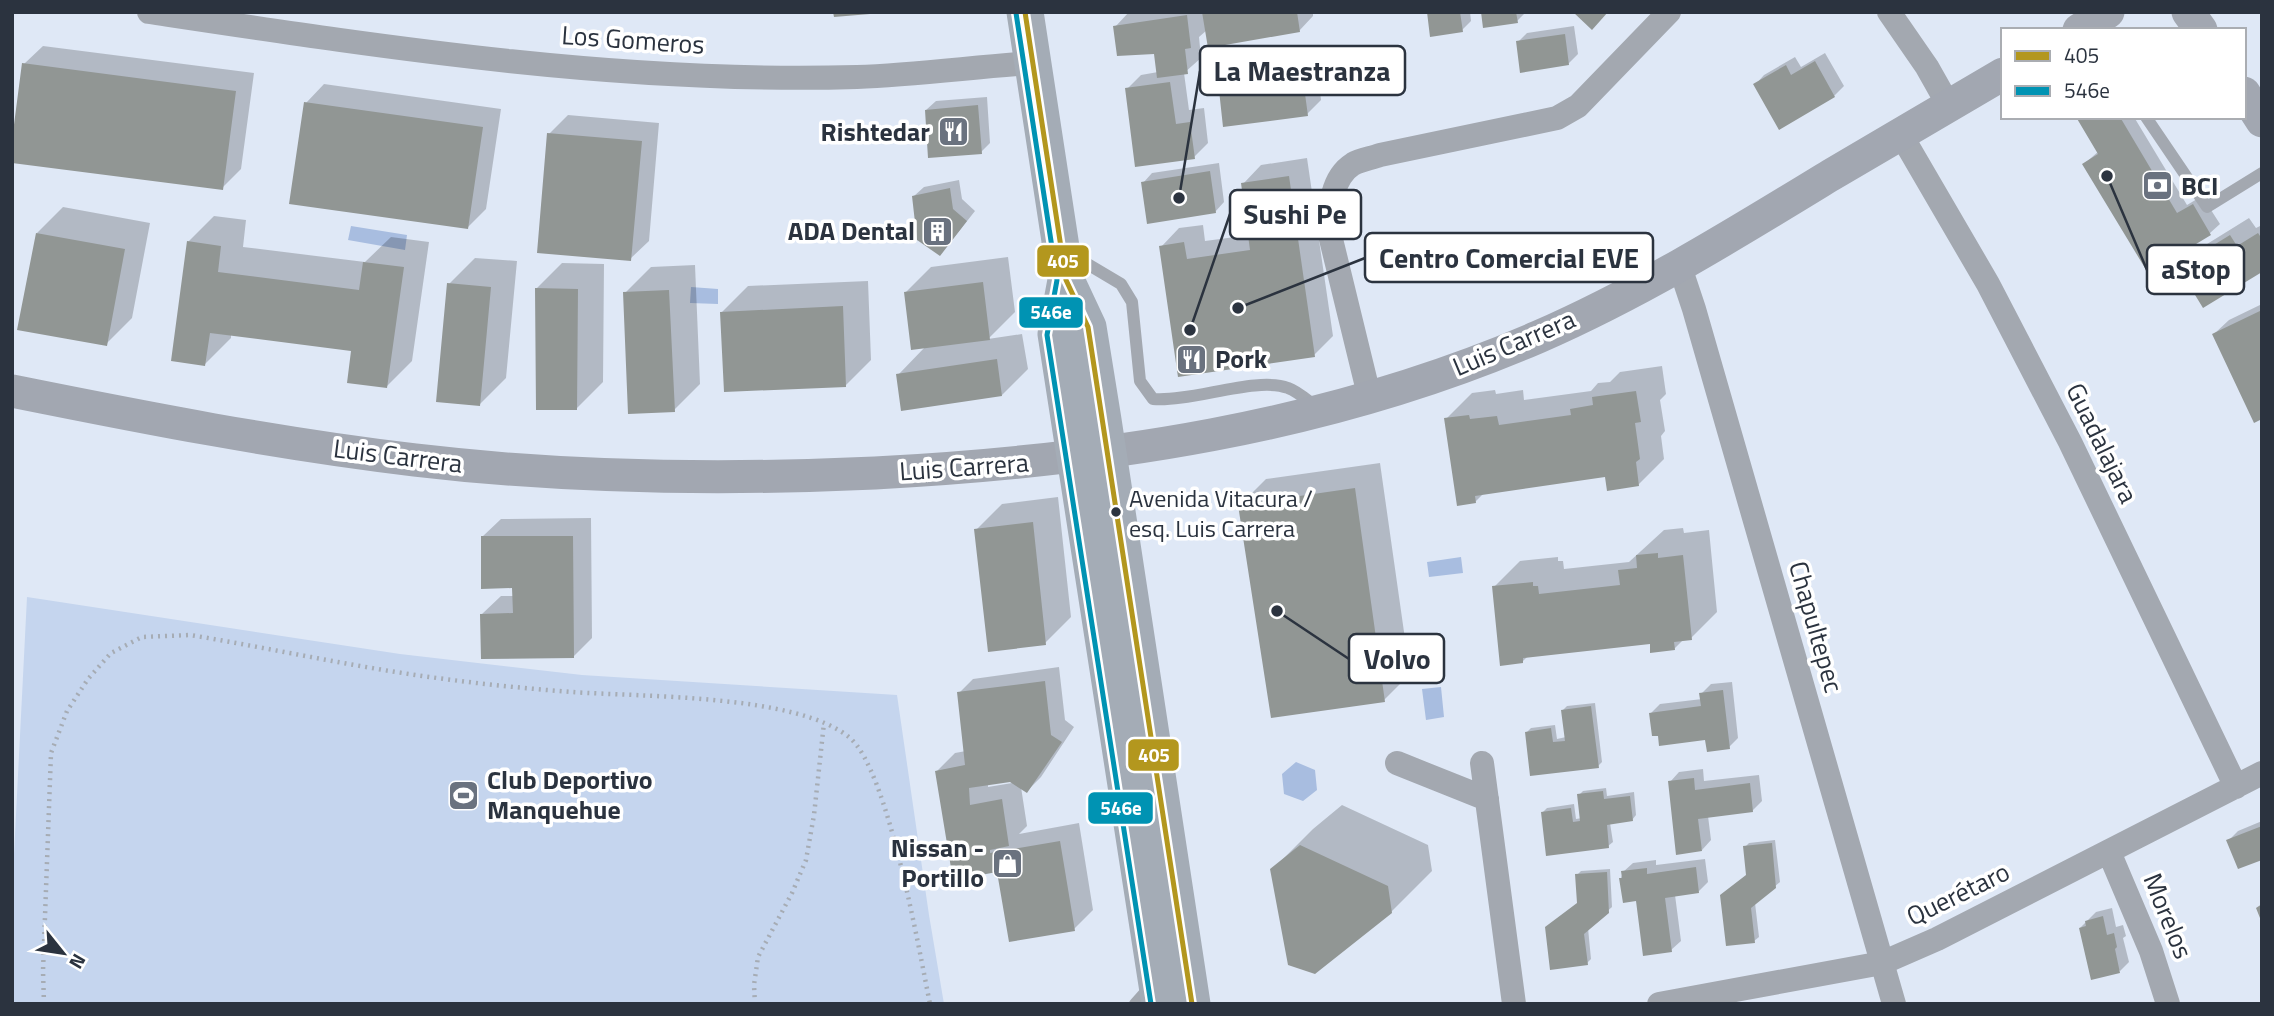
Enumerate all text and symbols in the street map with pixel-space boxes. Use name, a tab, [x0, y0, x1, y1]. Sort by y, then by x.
street label: Los Gomeros	[560, 15, 706, 64]
legend	[2001, 28, 2246, 119]
text: 405	[2064, 39, 2099, 71]
callout: La Maestranza	[1200, 46, 1405, 95]
text: La Maestranza	[1214, 49, 1390, 92]
text: 546e	[2064, 74, 2110, 106]
place label: Rishtedar	[821, 112, 930, 151]
restaurant icon: Rishtedar	[936, 115, 970, 149]
place label: BCI	[2181, 166, 2218, 205]
bank icon: BCI	[2141, 169, 2175, 203]
callout: Sushi Pe	[1230, 190, 1361, 239]
text: Sushi Pe	[1243, 192, 1347, 235]
place label: ADA Dental	[788, 211, 915, 250]
building icon: ADA Dental	[921, 214, 955, 248]
callout: Centro Comercial EVE	[1365, 233, 1653, 282]
text: Centro Comercial EVE	[1379, 236, 1639, 279]
line badge: 405	[1036, 244, 1090, 278]
callout: aStop	[2147, 245, 2244, 294]
text: 405	[1047, 246, 1079, 275]
text: aStop	[2161, 247, 2231, 290]
line badge: 546e	[1018, 296, 1084, 329]
text: 546e	[1030, 297, 1072, 326]
street label: Luis Carrera	[1446, 299, 1581, 386]
place label: Pork	[1215, 339, 1268, 378]
restaurant icon: Pork	[1175, 342, 1209, 376]
street label: Guadalajara	[2057, 376, 2148, 509]
street label: Luis Carrera	[331, 428, 465, 483]
street label: Luis Carrera	[898, 443, 1030, 490]
place label: Avenida Vitacura / esq. Luis Carrera	[1129, 480, 1313, 546]
marker: Avenida Vitacura / esq. Luis Carrera	[1109, 505, 1123, 519]
street label: Chapultepec	[1779, 557, 1854, 697]
callout: Volvo	[1349, 634, 1444, 683]
text: Volvo	[1363, 637, 1431, 680]
line badge: 405	[1127, 738, 1180, 772]
text: 405	[1138, 740, 1170, 769]
place label: Club Deportivo Manquehue	[487, 760, 653, 829]
sports icon: Club Deportivo Manquehue	[447, 778, 481, 812]
line badge: 546e	[1087, 791, 1154, 825]
text: 546e	[1100, 793, 1142, 822]
place label: Nissan - Portillo	[891, 828, 984, 897]
shop icon: Nissan - Portillo	[990, 846, 1024, 880]
street label: Querétaro	[1900, 852, 2016, 935]
street label: Morelos	[2134, 867, 2203, 964]
north arrow	[28, 918, 98, 988]
text: N	[62, 949, 94, 975]

